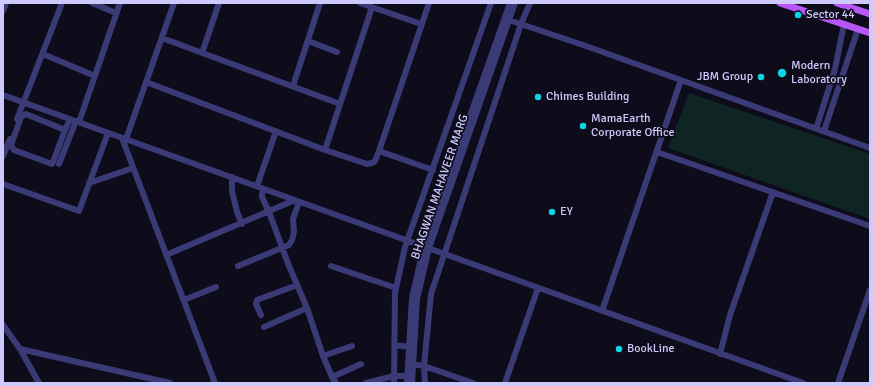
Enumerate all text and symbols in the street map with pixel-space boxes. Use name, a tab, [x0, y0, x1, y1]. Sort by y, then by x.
place label: Sector 44	[806, 8, 855, 22]
marker: Sector 44	[793, 10, 803, 20]
place label: Modern Laboratory	[791, 59, 847, 87]
marker: Modern Laboratory	[776, 67, 788, 79]
place label: JBM Group	[697, 70, 753, 84]
marker: JBM Group	[756, 72, 766, 82]
place label: Chimes Building	[546, 90, 629, 104]
marker: Chimes Building	[533, 92, 543, 102]
place label: MamaEarth Corporate Office	[591, 112, 675, 140]
street label: BHAGWAN MAHAVEER MARG	[408, 113, 472, 261]
marker: MamaEarth Corporate Office	[578, 121, 588, 131]
place label: EY	[560, 205, 573, 219]
marker: EY	[547, 207, 557, 217]
place label: BookLine	[627, 342, 675, 356]
marker: BookLine	[614, 344, 624, 354]

